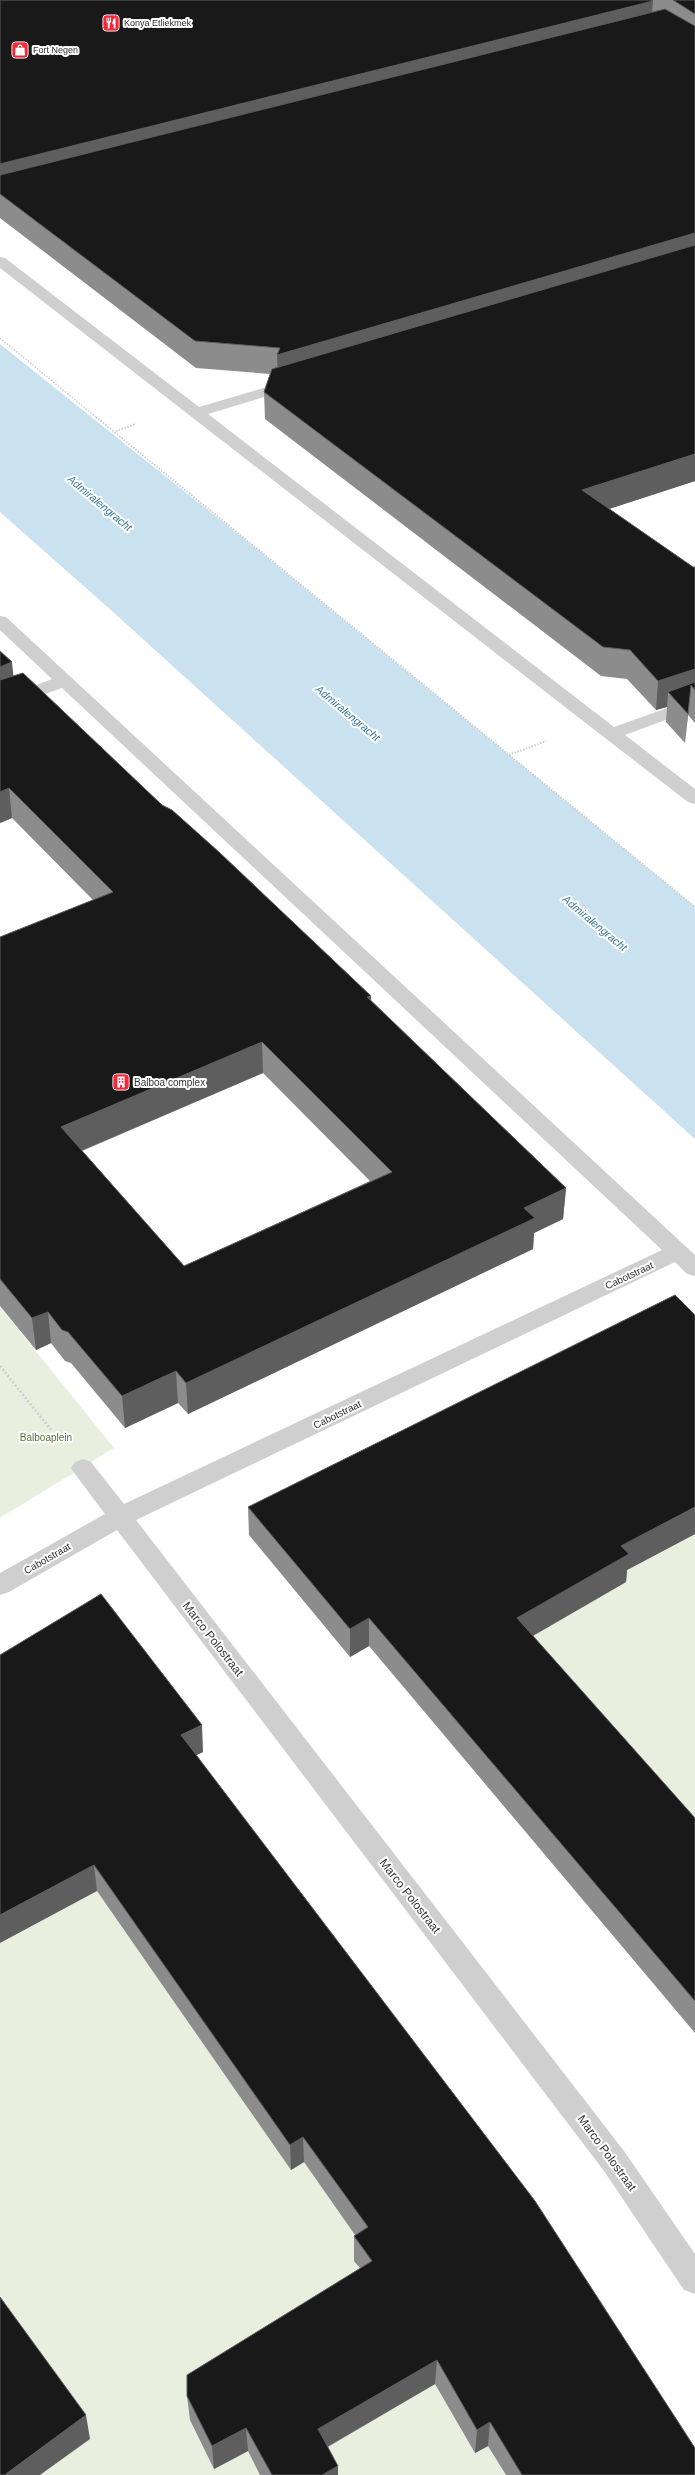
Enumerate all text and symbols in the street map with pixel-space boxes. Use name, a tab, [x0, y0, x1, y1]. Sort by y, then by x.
restaurant icon: Konya Etliekmek	[101, 13, 121, 33]
place label: Konya Etliekmek	[124, 18, 192, 28]
shop icon: Fort Negen	[10, 40, 30, 60]
place label: Fort Negen	[33, 45, 78, 55]
water label: Admiralengracht	[65, 472, 135, 534]
water label: Admiralengracht	[313, 682, 383, 744]
water label: Admiralengracht	[560, 892, 630, 954]
building icon: Balboa complex	[111, 1072, 131, 1092]
place label: Balboa complex	[134, 1077, 205, 1088]
street label: Cabotstraat	[603, 1259, 655, 1291]
street label: Cabotstraat	[312, 1398, 363, 1431]
park label: Balboaplein	[20, 1432, 72, 1443]
street label: Cabotstraat	[22, 1541, 73, 1576]
street label: Marco Polostraat	[180, 1599, 247, 1680]
street label: Marco Polostraat	[377, 1856, 444, 1937]
street label: Marco Polostraat	[575, 2112, 640, 2194]

